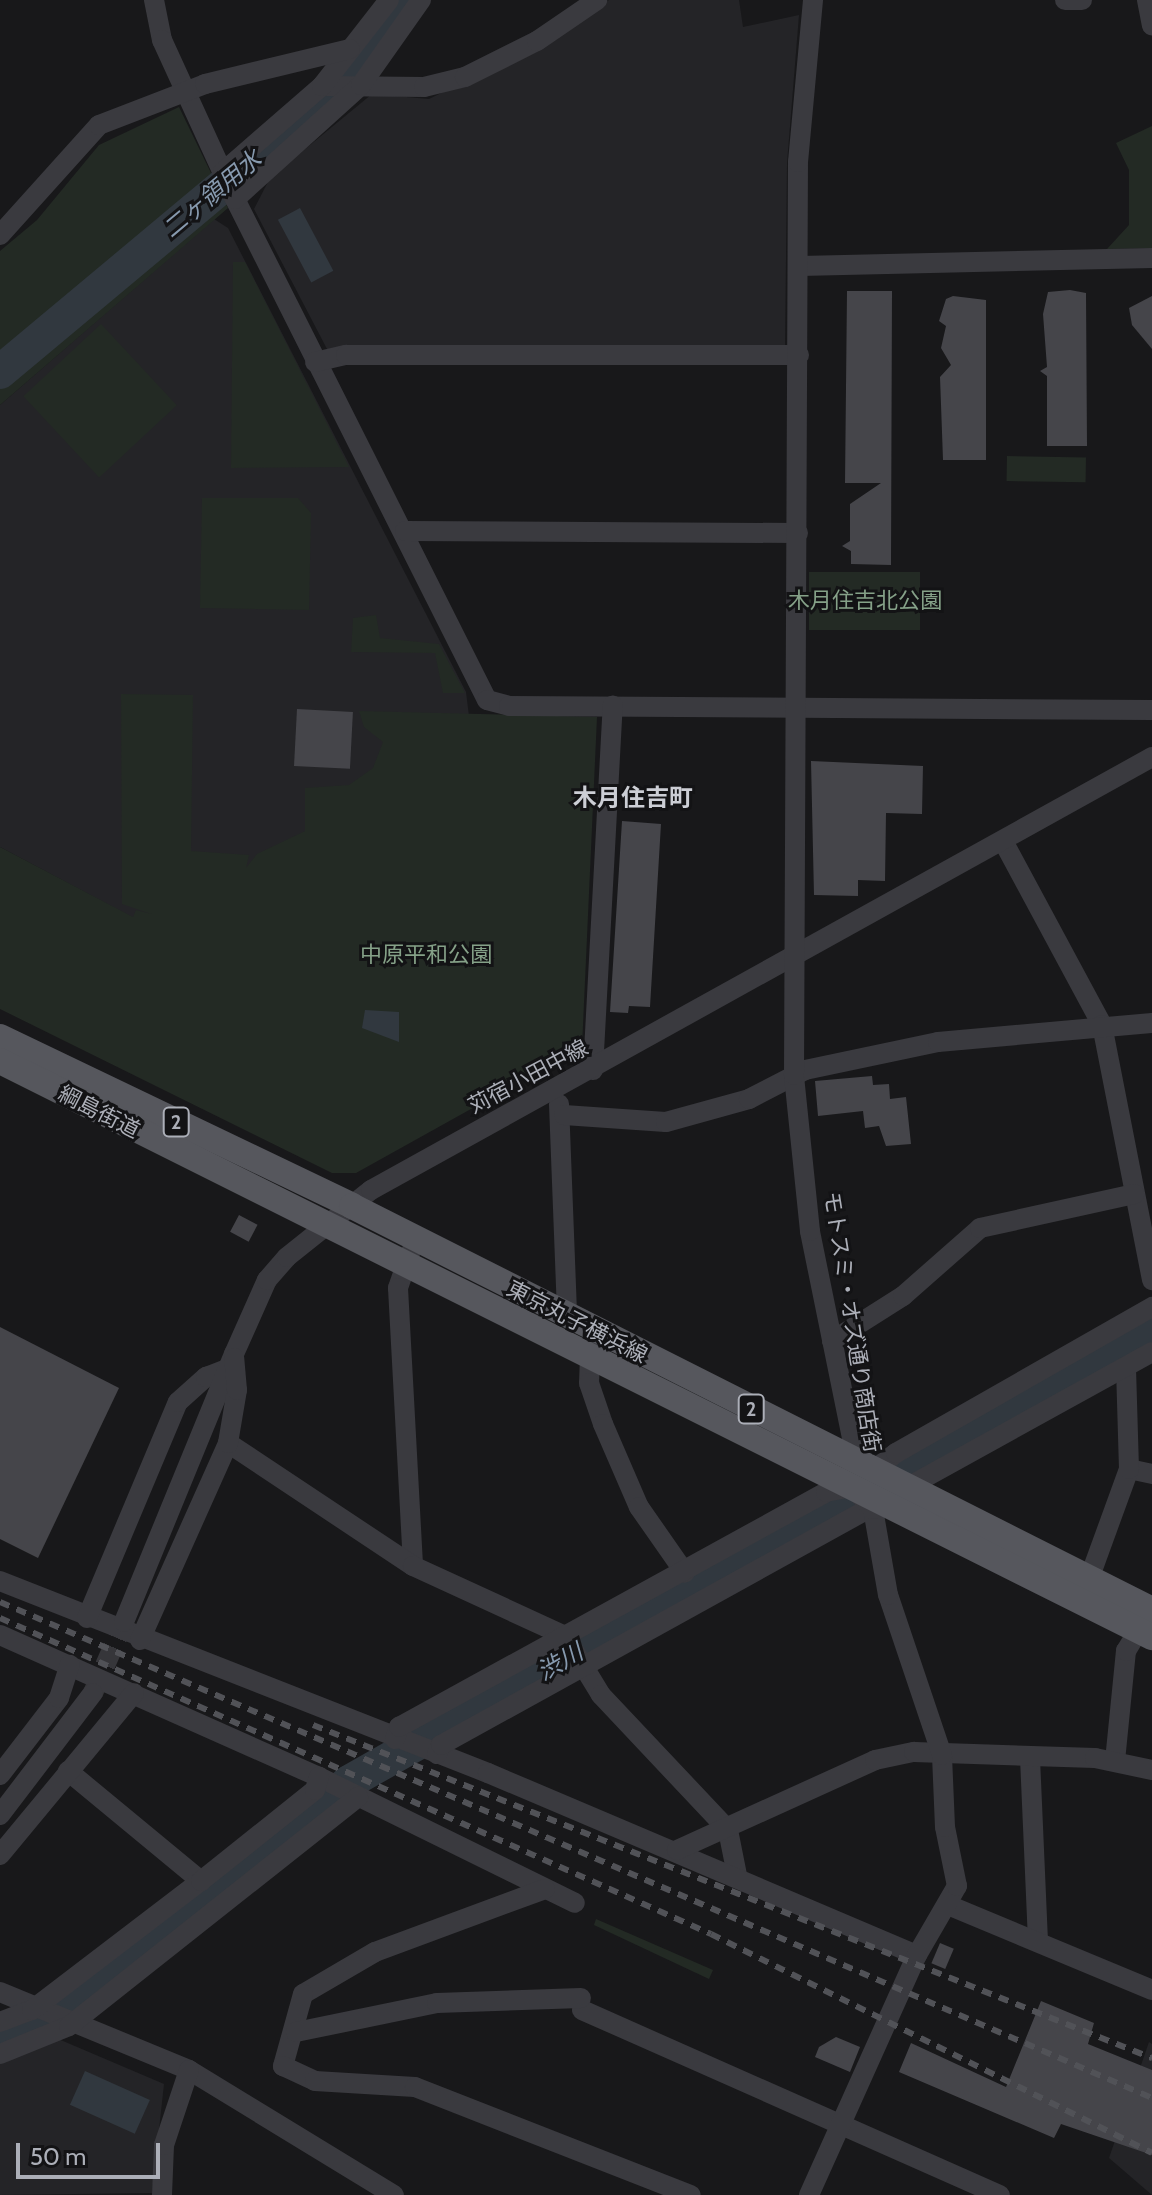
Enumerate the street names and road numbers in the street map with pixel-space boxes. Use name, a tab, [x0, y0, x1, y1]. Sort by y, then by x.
street label: 苅宿小田中線	[464, 1034, 592, 1120]
street label: 綱島街道	[54, 1080, 144, 1144]
road number: 2	[162, 1106, 190, 1138]
street label: モトスミ・オズ通り商店街	[818, 1190, 886, 1454]
street label: 東京丸子横浜線	[502, 1275, 652, 1369]
road number: 2	[737, 1393, 765, 1425]

